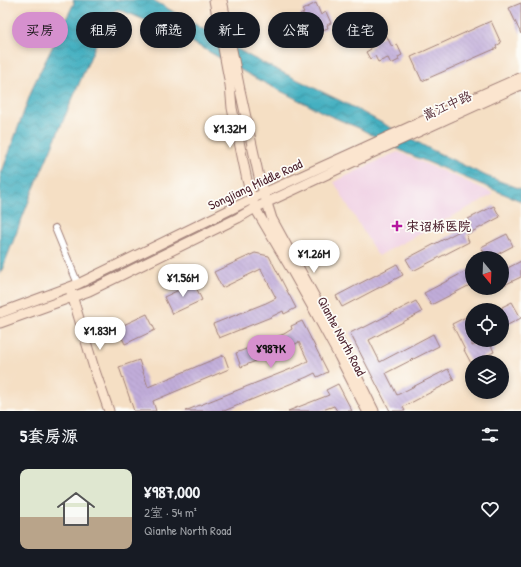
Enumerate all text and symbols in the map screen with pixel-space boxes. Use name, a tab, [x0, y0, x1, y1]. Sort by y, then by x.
chip: 买房	[12, 12, 68, 48]
chip: 租房	[76, 12, 132, 48]
chip: 筛选	[140, 12, 196, 48]
chip: 新上	[204, 12, 260, 48]
chip: 公寓	[268, 12, 324, 48]
chip: 住宅	[332, 12, 388, 48]
street label: 嵩江中路	[420, 86, 474, 124]
pin: ¥1.32M	[197, 115, 263, 149]
text: ¥1.32M	[213, 119, 247, 137]
street label: Songjiang Middle Road	[205, 154, 305, 214]
place label: 宋诏桥医院	[406, 217, 471, 235]
marker: 宋诏桥医院	[391, 220, 403, 232]
pin: ¥1.26M	[281, 240, 347, 274]
text: ¥1.26M	[298, 244, 330, 262]
north arrow	[465, 251, 509, 295]
map controls	[465, 251, 509, 399]
pin: ¥1.56M	[150, 264, 216, 298]
text: ¥1.56M	[167, 268, 199, 286]
street label: Qianhe North Road	[314, 293, 370, 379]
button: locate	[465, 303, 509, 347]
pin: ¥1.83M	[67, 317, 133, 351]
text: ¥1.83M	[84, 321, 116, 339]
pin: ¥987K	[243, 335, 299, 369]
text: ¥987K	[256, 339, 286, 357]
button: layers	[465, 355, 509, 399]
text: 5套房源	[20, 424, 78, 447]
icon: filters	[479, 424, 501, 446]
text: ¥987,000	[144, 480, 200, 503]
icon: home	[52, 485, 100, 533]
icon: heart	[479, 498, 501, 520]
text: 2室 · 54 m²	[144, 503, 197, 521]
text: Qianhe North Road	[144, 521, 231, 539]

